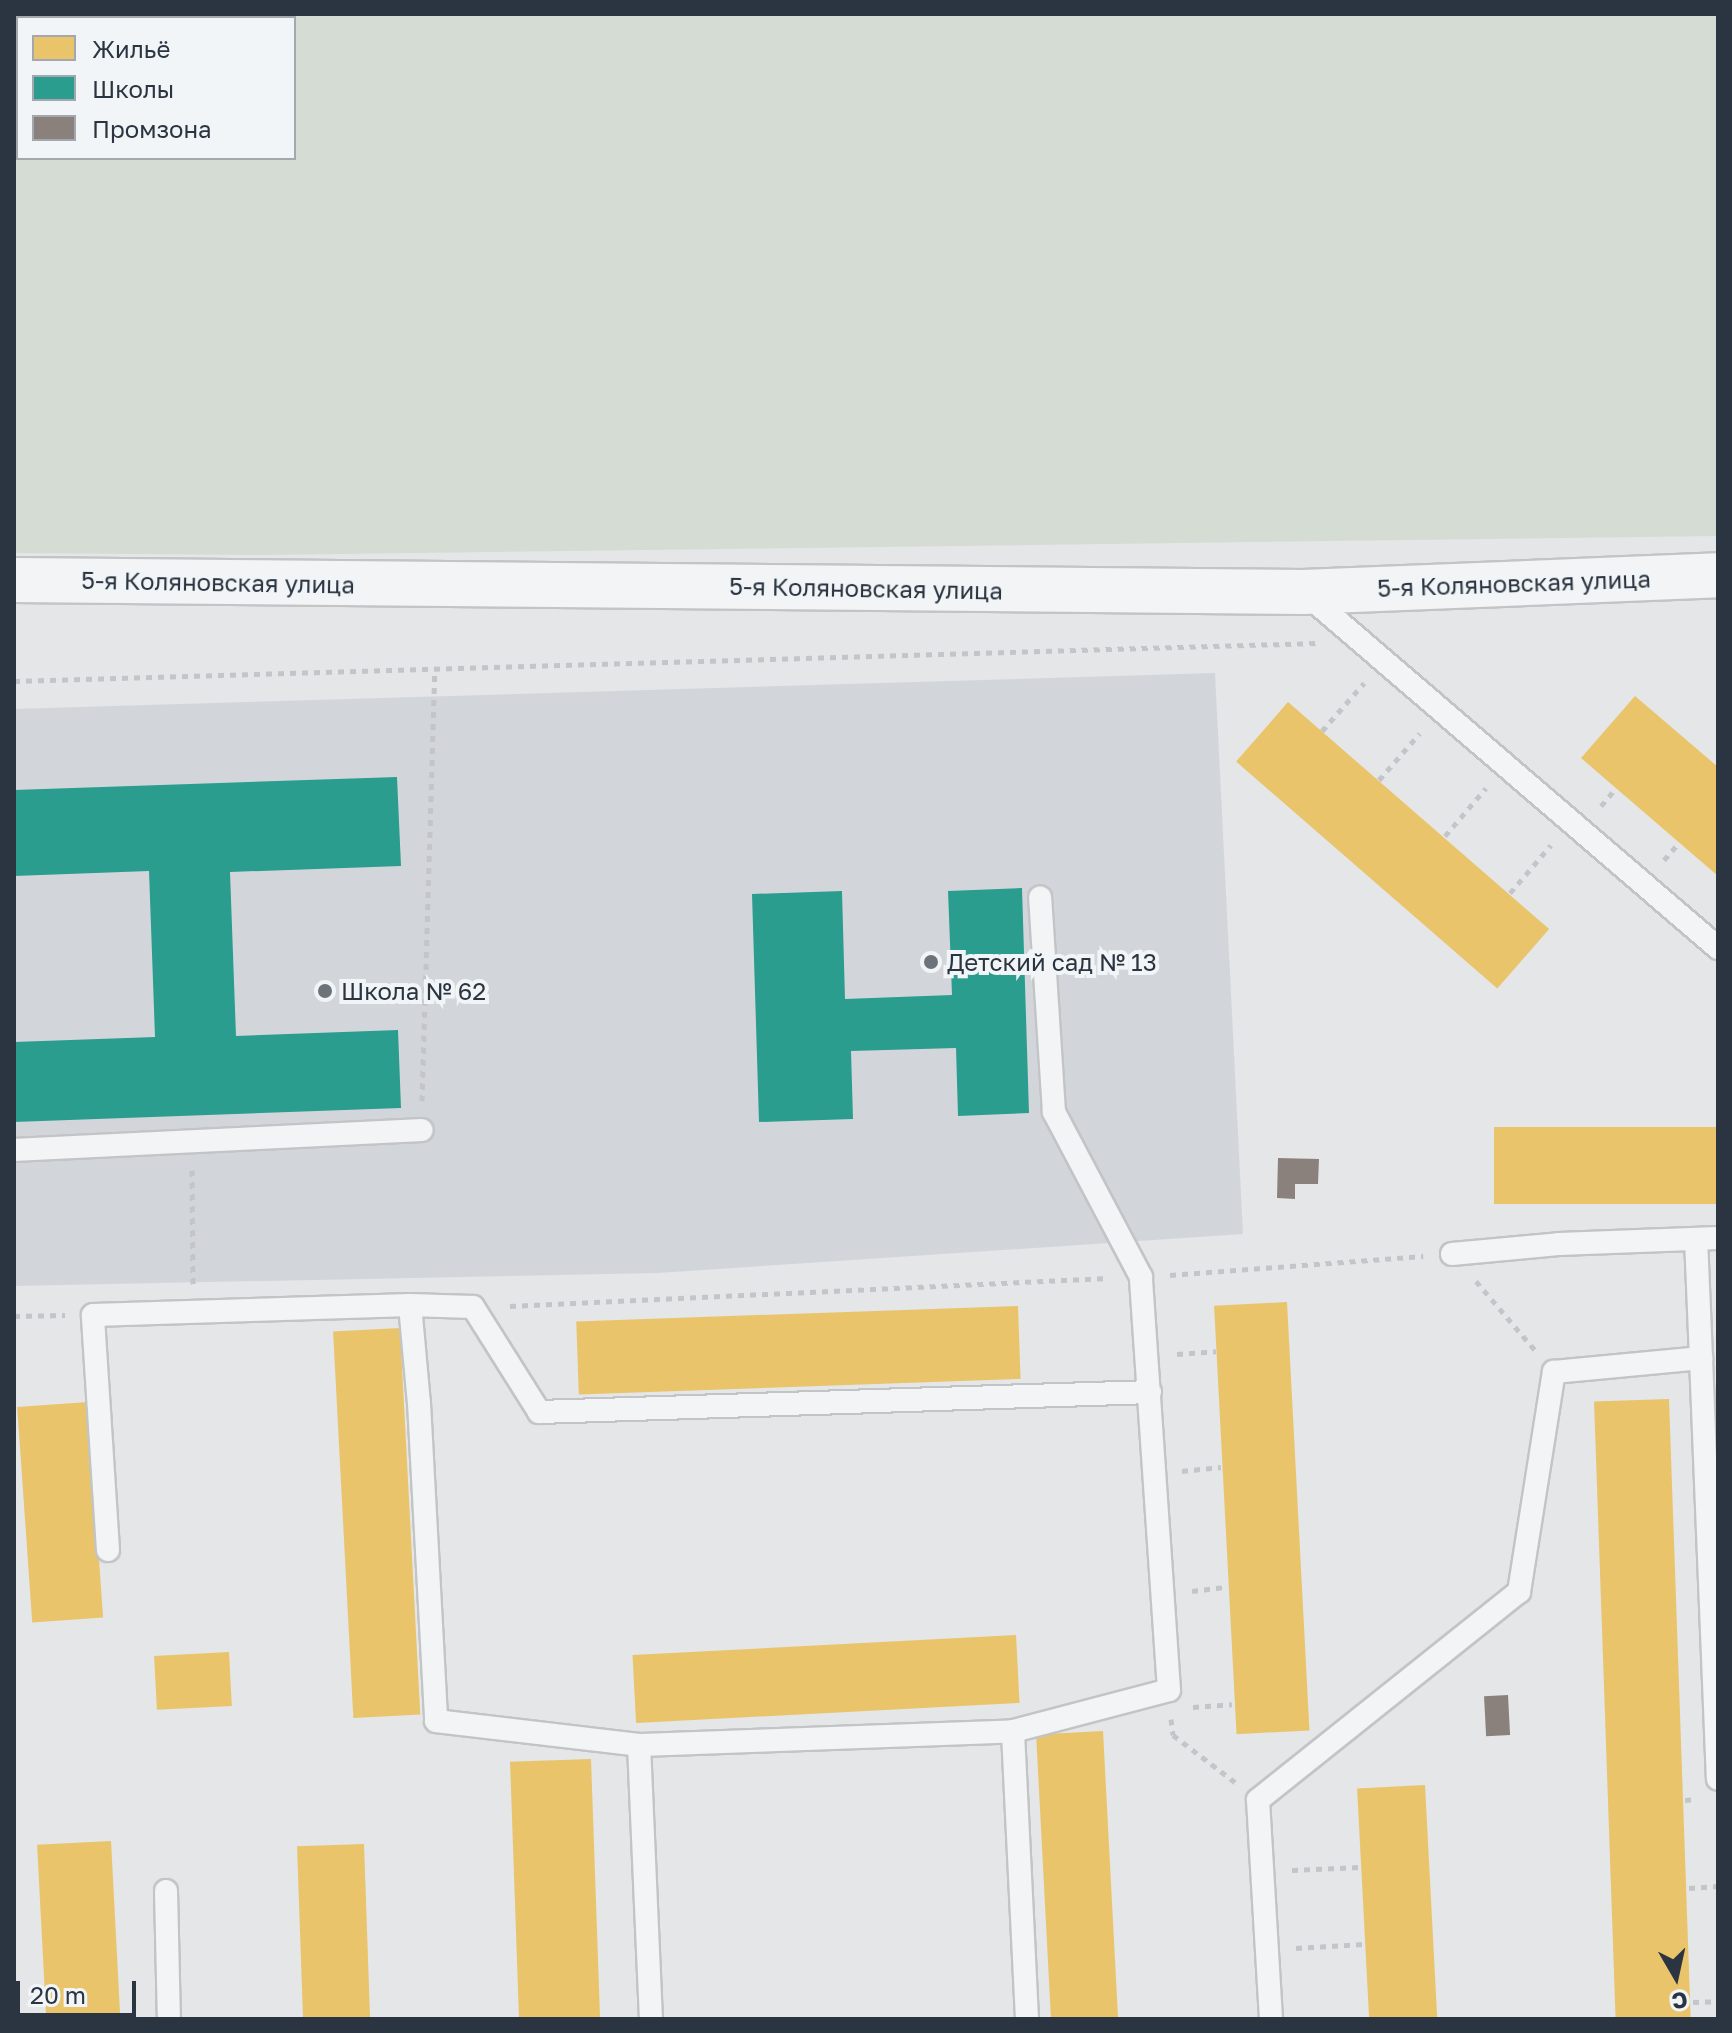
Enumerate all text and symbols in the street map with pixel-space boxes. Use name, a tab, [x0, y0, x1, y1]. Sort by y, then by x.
legend	[16, 16, 296, 160]
text: Жильё	[92, 34, 170, 63]
text: Школы	[92, 74, 174, 103]
text: Промзона	[92, 114, 212, 143]
street label: 5-я Коляновская улица	[1377, 564, 1651, 602]
street label: 5-я Коляновская улица	[81, 565, 355, 599]
street label: 5-я Коляновская улица	[729, 571, 1003, 605]
place label: Детский сад № 13	[947, 948, 1157, 976]
marker: Детский сад № 13	[922, 953, 940, 971]
place label: Школа № 62	[341, 977, 486, 1005]
marker: Школа № 62	[316, 982, 334, 1000]
north arrow	[1636, 1937, 1716, 2017]
scale bar	[20, 1965, 140, 2015]
text: 20 m	[30, 1980, 86, 2009]
text: С	[1670, 1987, 1690, 2016]

